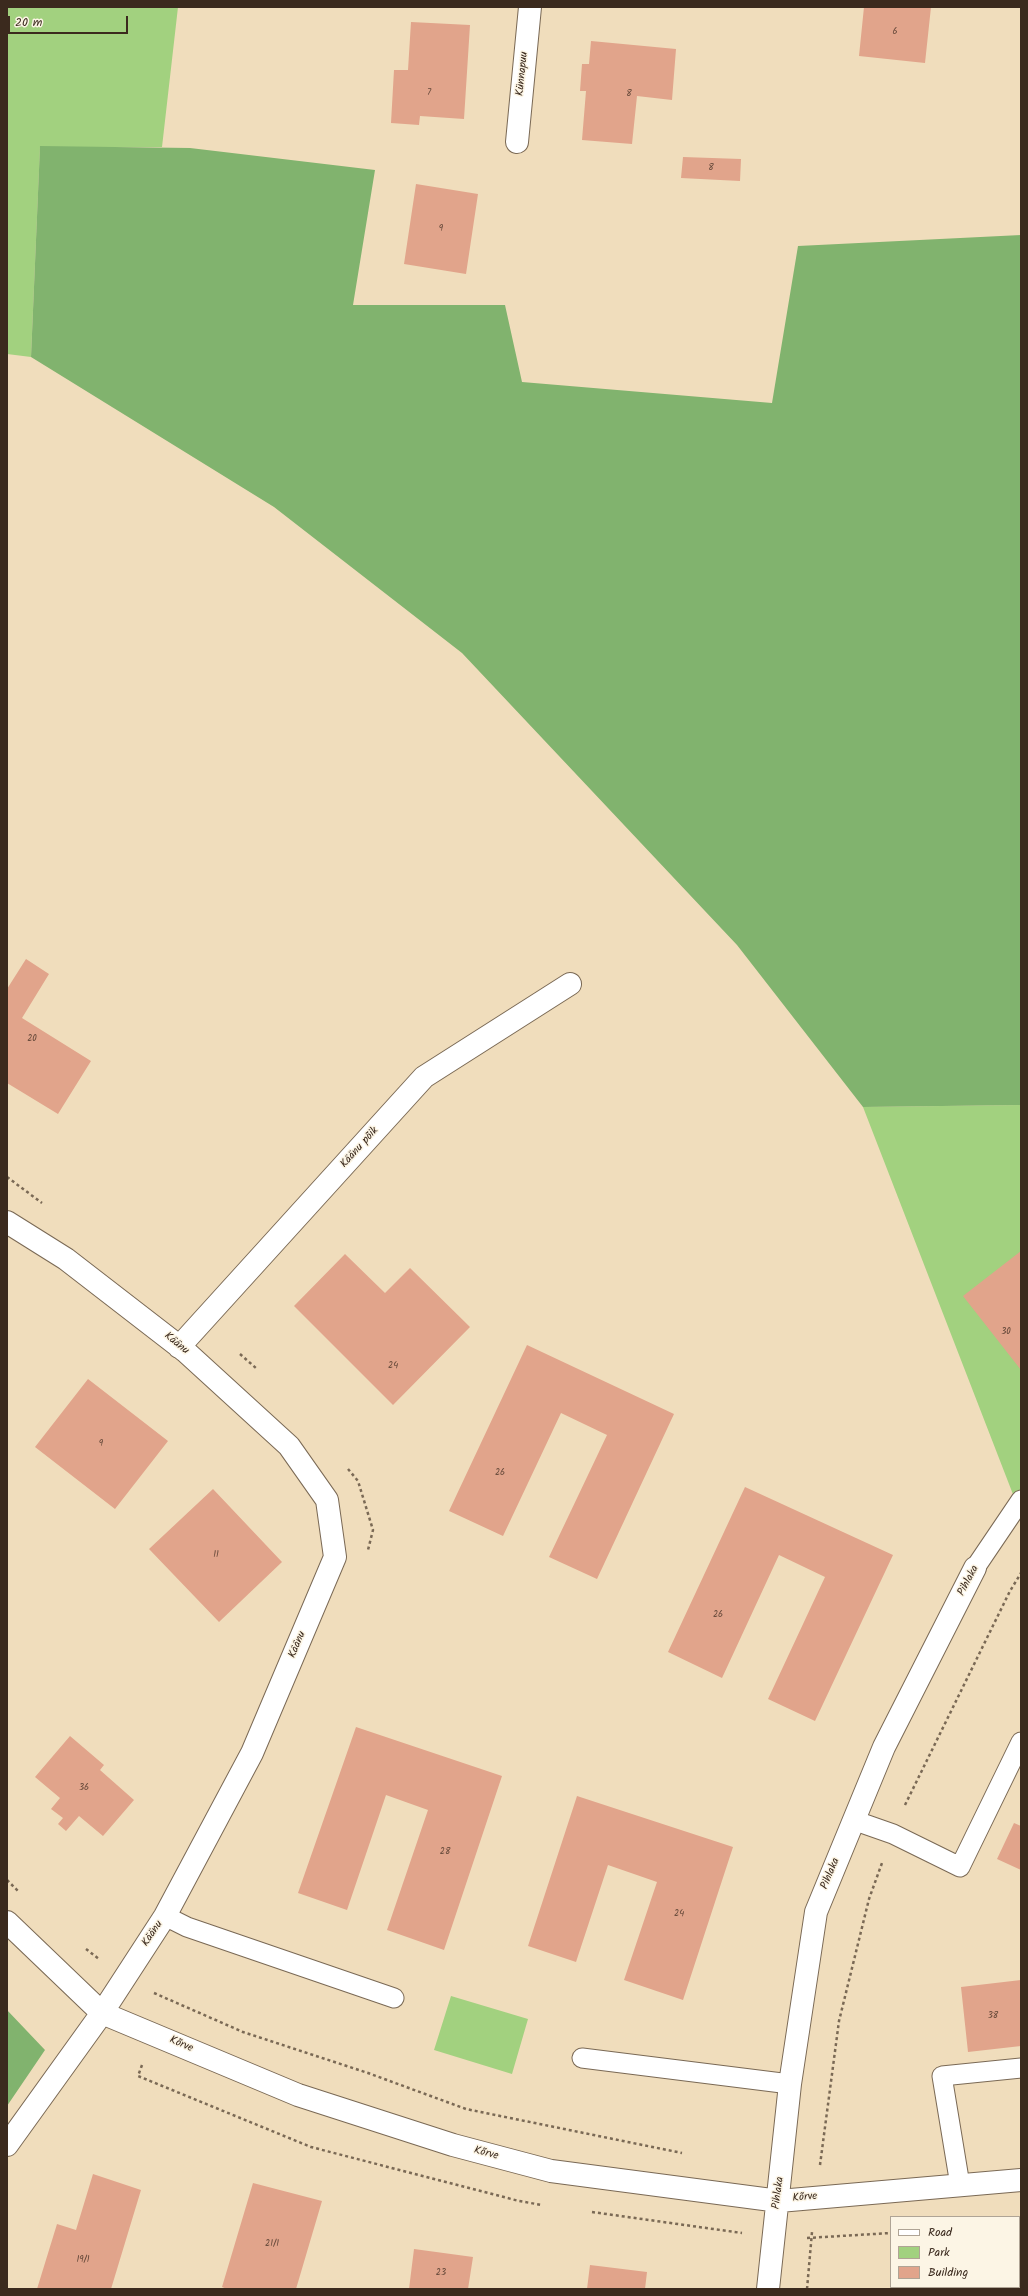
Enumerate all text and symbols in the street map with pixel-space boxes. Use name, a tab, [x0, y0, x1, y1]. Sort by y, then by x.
scale bar	[10, 8, 130, 34]
text: 20 m	[15, 13, 42, 32]
house number: 6	[892, 27, 898, 37]
street label: Künnapuu	[514, 51, 532, 97]
house number: 7	[427, 88, 431, 98]
house number: 8	[626, 89, 632, 99]
house number: 8	[708, 163, 714, 173]
house number: 9	[439, 224, 443, 234]
house number: 20	[27, 1034, 37, 1044]
street label: Käänu põik	[338, 1125, 382, 1171]
house number: 30	[1001, 1327, 1011, 1337]
street label: Käänu	[161, 1330, 191, 1358]
house number: 24	[388, 1361, 398, 1371]
house number: 9	[99, 1439, 103, 1449]
house number: 26	[495, 1468, 505, 1478]
house number: 11	[213, 1550, 219, 1560]
street label: Pihlaka	[956, 1563, 982, 1599]
house number: 26	[713, 1610, 723, 1620]
street label: Käänu	[286, 1630, 310, 1660]
house number: 36	[79, 1783, 89, 1793]
house number: 28	[440, 1847, 450, 1857]
street label: Pihlaka	[819, 1856, 843, 1892]
house number: 24	[674, 1909, 684, 1919]
street label: Käänu	[140, 1919, 166, 1949]
house number: 38	[988, 2011, 998, 2021]
street label: Kõrve	[167, 2034, 195, 2056]
street label: Kõrve	[472, 2144, 500, 2164]
street label: Pihlaka	[770, 2176, 788, 2210]
street label: Kõrve	[792, 2190, 818, 2206]
legend	[890, 2216, 1020, 2288]
text: Road	[928, 2223, 952, 2242]
house number: 21/1	[265, 2239, 279, 2249]
text: Park	[928, 2243, 950, 2262]
house number: 19/1	[76, 2255, 90, 2265]
text: Building	[928, 2263, 968, 2282]
house number: 23	[436, 2268, 446, 2278]

